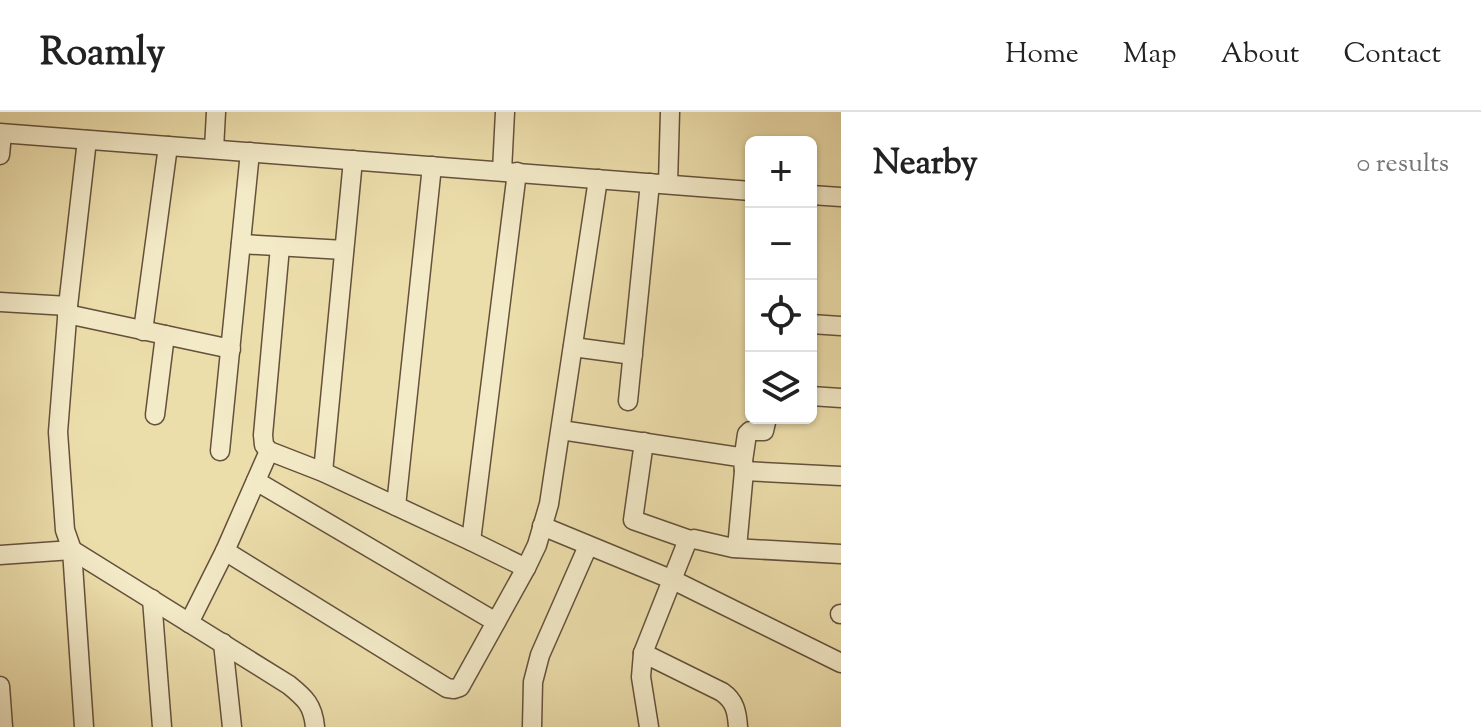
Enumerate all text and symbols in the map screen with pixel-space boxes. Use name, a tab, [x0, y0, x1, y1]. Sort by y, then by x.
text: Roamly	[40, 28, 165, 82]
text: Home	[1005, 35, 1079, 75]
text: Map	[1123, 35, 1177, 75]
text: About	[1221, 35, 1299, 75]
text: Contact	[1343, 35, 1441, 75]
map controls	[745, 136, 817, 424]
button: +	[745, 136, 817, 208]
text: Nearby	[873, 140, 978, 189]
text: 0 results	[1357, 146, 1449, 183]
button: −	[745, 208, 817, 280]
button: locate	[745, 280, 817, 352]
button: layers	[745, 352, 817, 424]

